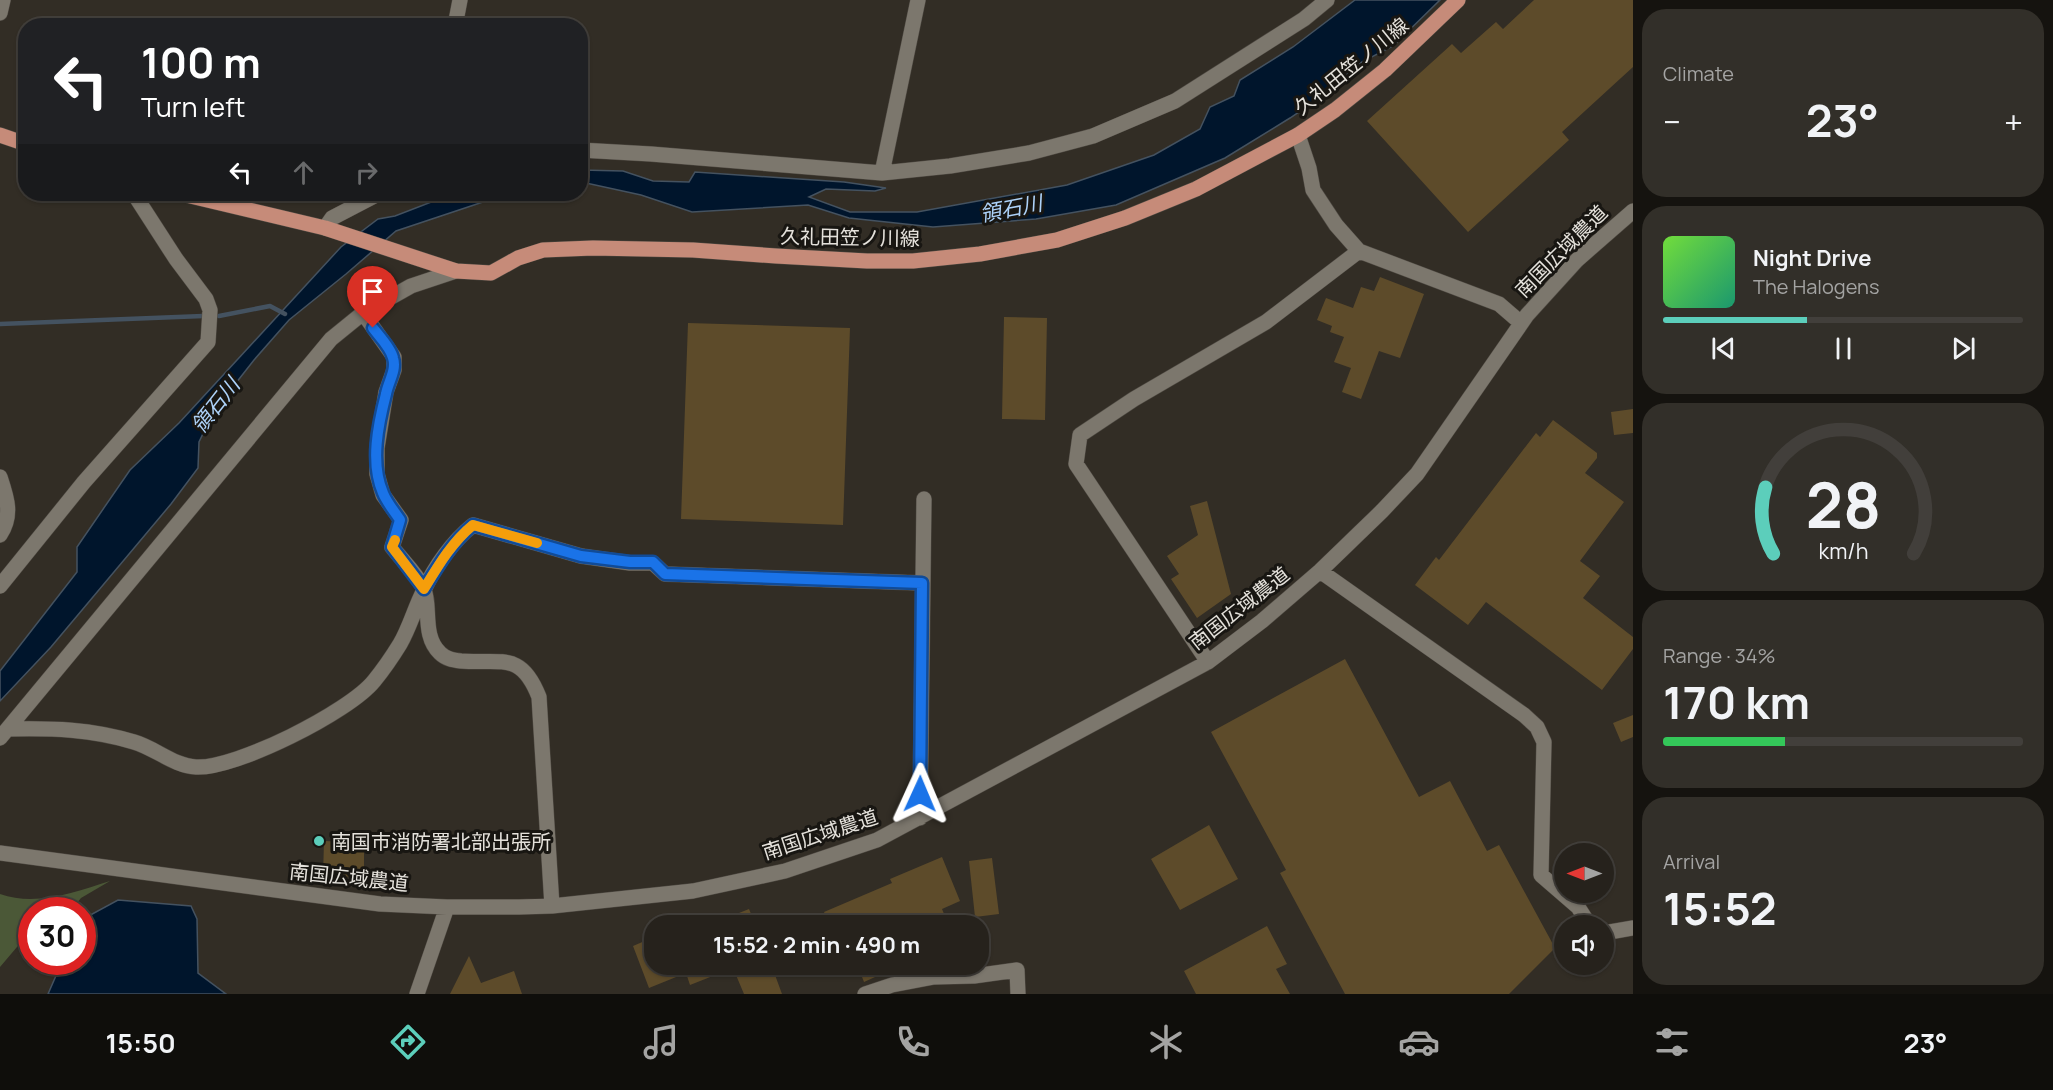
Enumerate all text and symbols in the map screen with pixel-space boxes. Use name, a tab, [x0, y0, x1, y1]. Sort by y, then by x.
street label: 久礼田笠ノ川線	[1288, 11, 1414, 121]
text: 100 m	[141, 33, 261, 91]
icon: left	[42, 42, 120, 120]
text: Climate	[1663, 60, 1734, 87]
text: Turn left	[141, 88, 245, 125]
text: 23°	[1806, 89, 1879, 151]
text: −	[1663, 99, 1681, 144]
text: +	[2004, 99, 2023, 144]
icon: left	[224, 156, 257, 189]
icon: ahead	[287, 156, 320, 189]
icon: right	[350, 156, 383, 189]
water label: 領石川	[977, 188, 1047, 228]
street label: 南国広域農道	[1509, 199, 1613, 303]
street label: 久礼田笠ノ川線	[780, 222, 920, 252]
text: Night Drive	[1753, 243, 1872, 273]
pin	[347, 266, 398, 328]
text: The Halogens	[1753, 273, 1879, 300]
icon: arrive	[356, 275, 389, 308]
icon: previous	[1707, 332, 1740, 365]
icon: pause	[1827, 332, 1860, 365]
icon: next	[1947, 332, 1980, 365]
water label: 領石川	[185, 370, 247, 438]
text: 28	[1805, 461, 1881, 547]
text: km/h	[1818, 536, 1868, 565]
street label: 南国広域農道	[1183, 560, 1295, 656]
text: Range · 34%	[1663, 642, 1776, 669]
text: 170 km	[1663, 671, 1810, 733]
position arrow	[888, 762, 952, 826]
street label: 南国広域農道	[759, 803, 881, 865]
place label: 南国市消防署北部出張所	[331, 828, 551, 855]
marker: 南国市消防署北部出張所	[312, 834, 326, 848]
north arrow	[1554, 843, 1614, 903]
map controls	[1554, 843, 1614, 975]
text: Arrival	[1663, 848, 1720, 875]
street label: 南国広域農道	[288, 857, 410, 897]
text: 15:52	[1663, 877, 1777, 939]
speed limit sign: 30	[18, 897, 96, 975]
button: sound	[1554, 915, 1614, 975]
text: 15:52 · 2 min · 490 m	[713, 930, 920, 960]
icon: directions	[387, 1021, 429, 1063]
icon: music	[640, 1021, 682, 1063]
icon: phone	[892, 1021, 934, 1063]
icon: climate	[1145, 1021, 1187, 1063]
icon: car	[1398, 1021, 1440, 1063]
icon: filters	[1651, 1021, 1693, 1063]
text: 15:50	[105, 1024, 176, 1061]
text: 23°	[1904, 1024, 1948, 1061]

